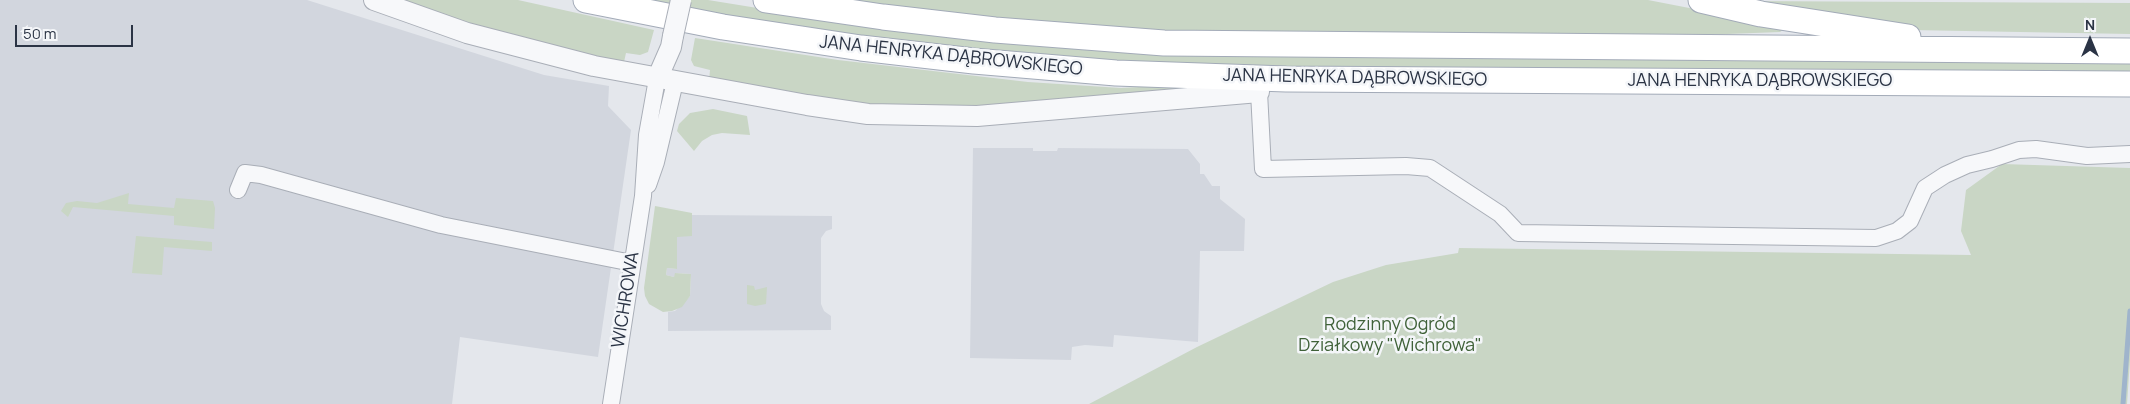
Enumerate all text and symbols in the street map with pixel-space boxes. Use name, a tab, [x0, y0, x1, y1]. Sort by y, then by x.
scale bar	[18, 15, 135, 47]
north arrow	[2065, 15, 2115, 65]
text: N	[2085, 15, 2095, 34]
text: 50 m	[23, 23, 57, 44]
street label: JANA HENRYKA DĄBROWSKIEGO	[818, 31, 1084, 81]
street label: JANA HENRYKA DĄBROWSKIEGO	[1223, 65, 1487, 91]
street label: JANA HENRYKA DĄBROWSKIEGO	[1628, 70, 1892, 92]
street label: WICHROWA	[608, 250, 644, 350]
park label: Rodzinny Ogród Działkowy "Wichrowa"	[1298, 314, 1482, 356]

